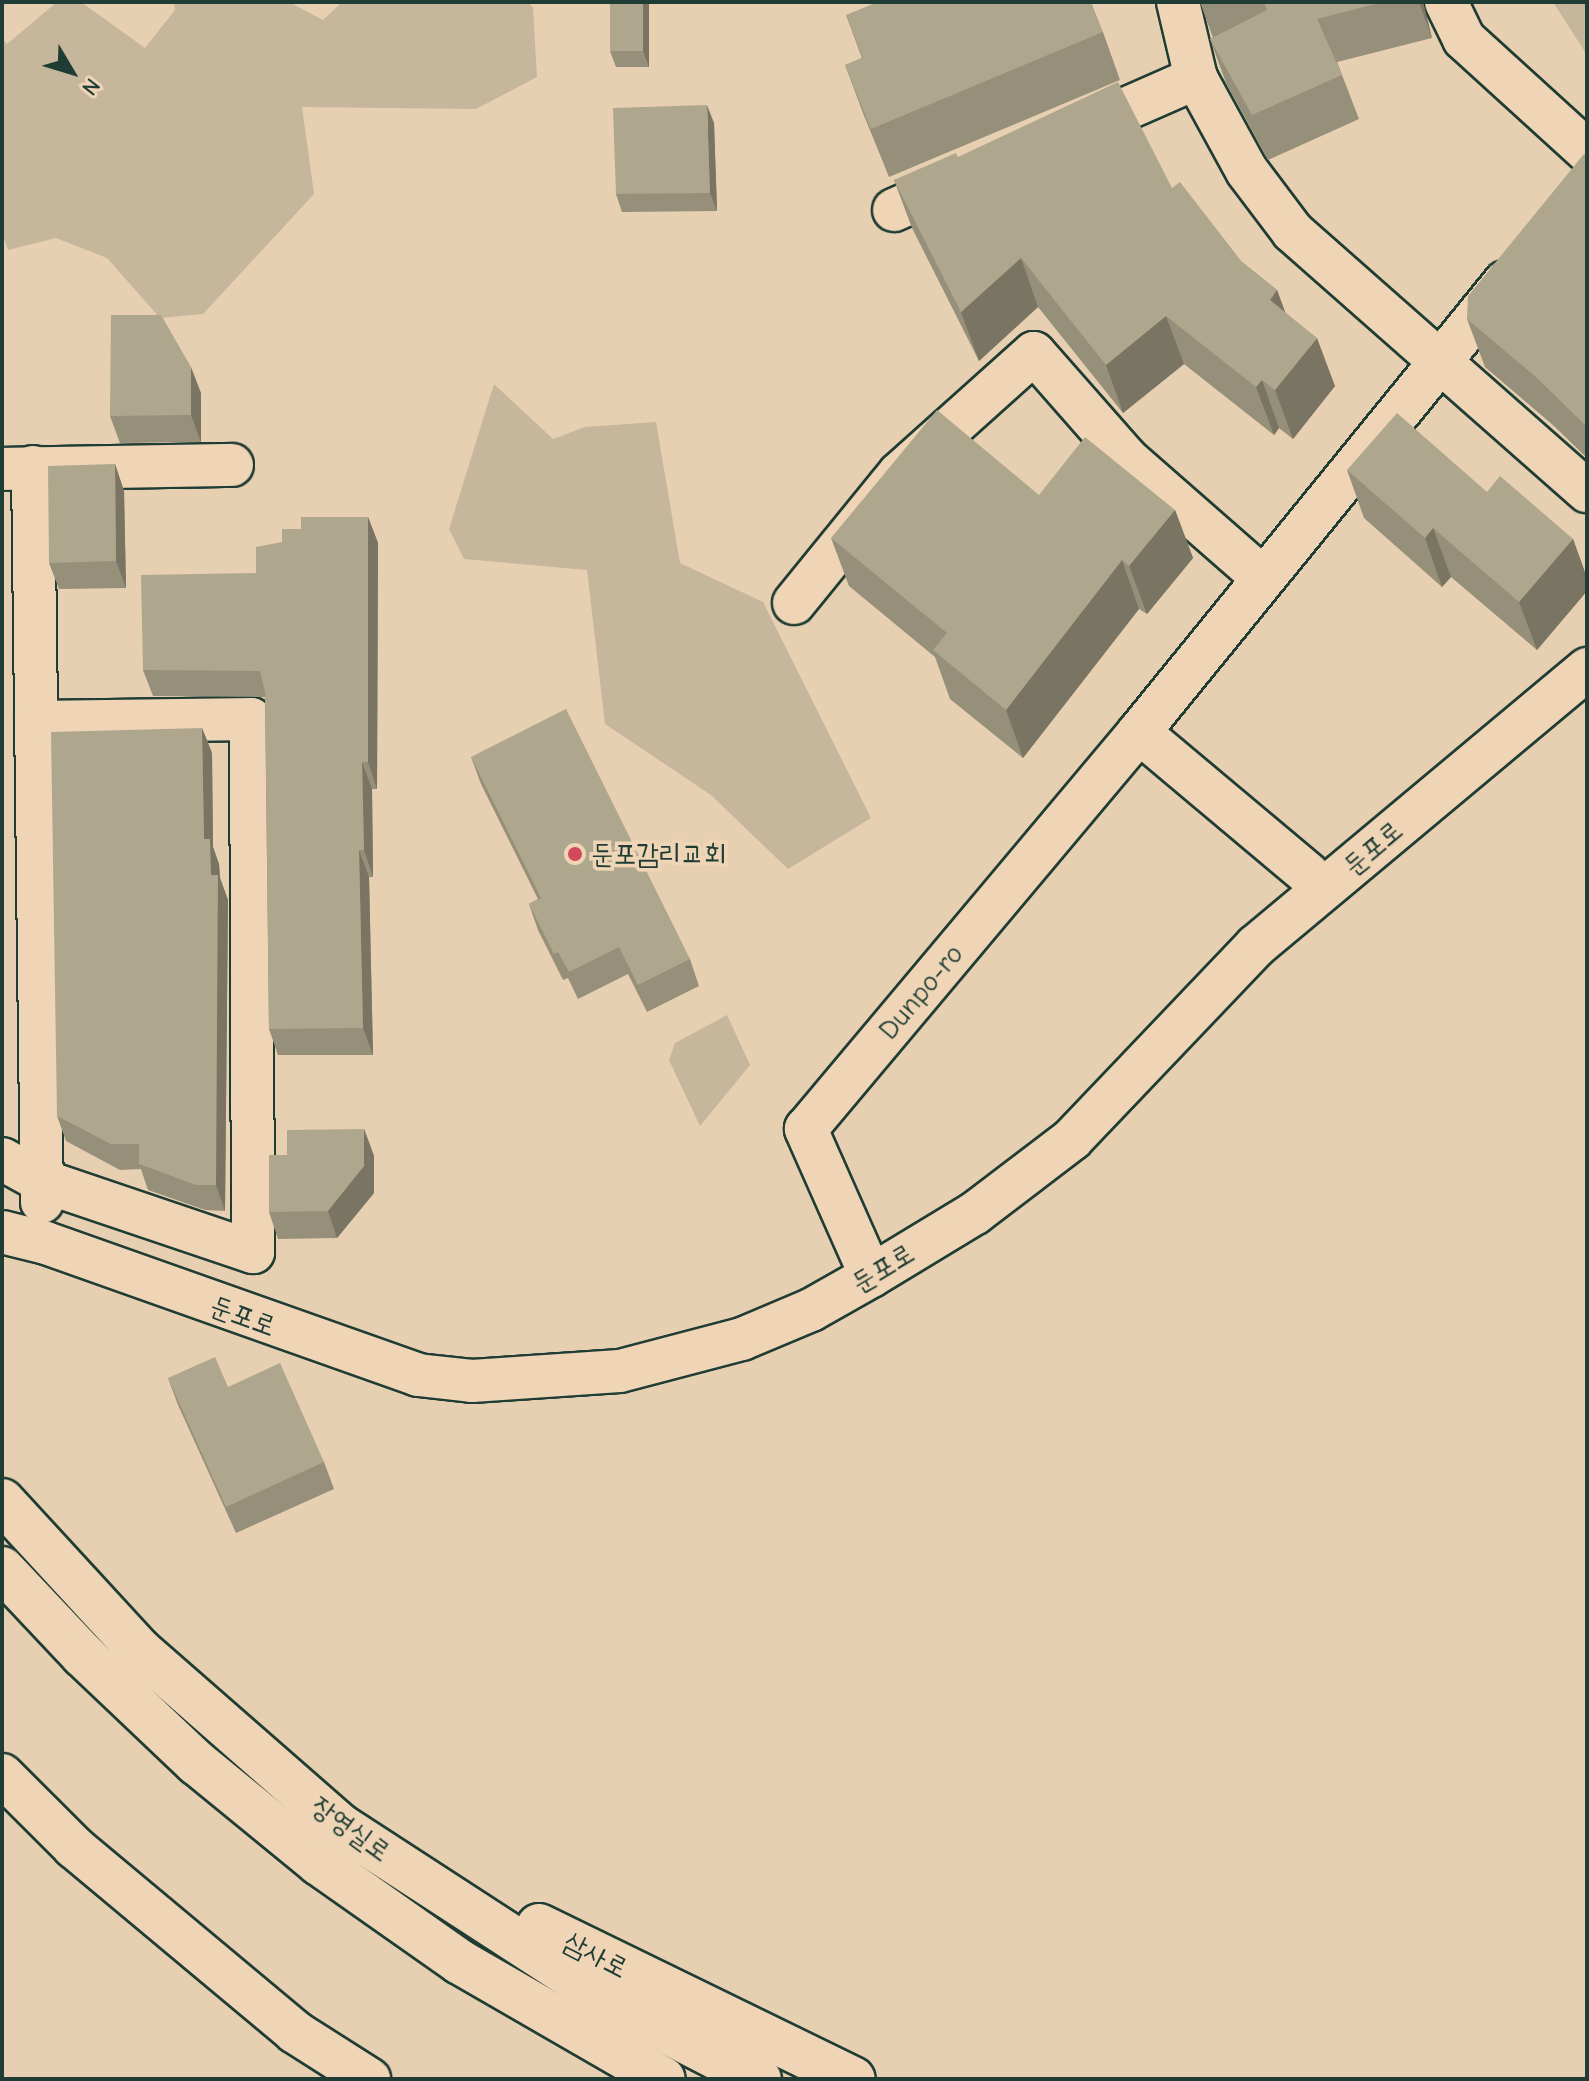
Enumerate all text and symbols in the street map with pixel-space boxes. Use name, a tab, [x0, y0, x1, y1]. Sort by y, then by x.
north arrow	[32, 32, 112, 112]
text: N	[76, 73, 106, 100]
street label: 둔포로	[1336, 813, 1410, 883]
place label: 둔포감리교회	[591, 837, 726, 871]
marker: 둔포감리교회	[566, 845, 584, 863]
street label: Dunpo-ro	[872, 938, 970, 1046]
street label: 둔포로	[845, 1236, 921, 1300]
street label: 둔포로	[205, 1289, 281, 1343]
street label: 장영실로	[305, 1789, 397, 1869]
street label: 삼사로	[558, 1925, 634, 1985]

